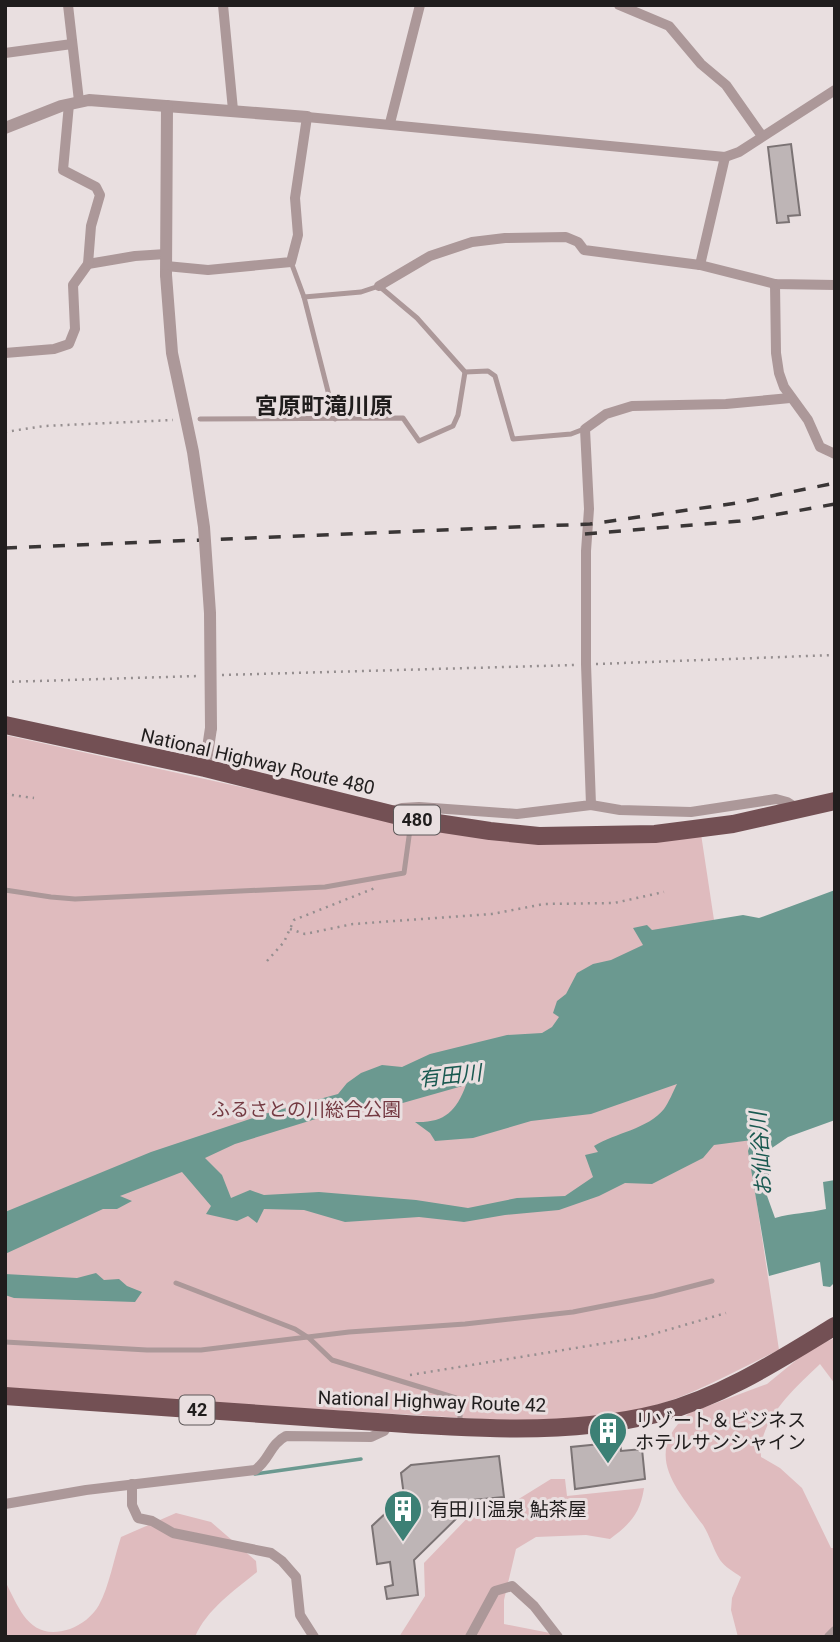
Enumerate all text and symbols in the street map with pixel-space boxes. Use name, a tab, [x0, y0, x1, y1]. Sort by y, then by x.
district label: 宮原町滝川原	[255, 393, 393, 420]
street label: National Highway Route 480	[139, 723, 377, 800]
road number: 480	[394, 806, 440, 834]
water label: 有田川	[417, 1061, 485, 1091]
park label: ふるさとの川総合公園	[211, 1098, 401, 1121]
water label: お仙谷川	[746, 1109, 776, 1197]
street label: National Highway Route 42	[317, 1386, 547, 1417]
road number: 42	[180, 1395, 214, 1424]
place label: リゾート＆ビジネス ホテルサンシャイン	[635, 1409, 806, 1454]
building icon: リゾート＆ビジネス ホテルサンシャイン	[587, 1410, 629, 1465]
building icon: 有田川温泉 鮎茶屋	[382, 1488, 424, 1543]
place label: 有田川温泉 鮎茶屋	[430, 1498, 587, 1521]

